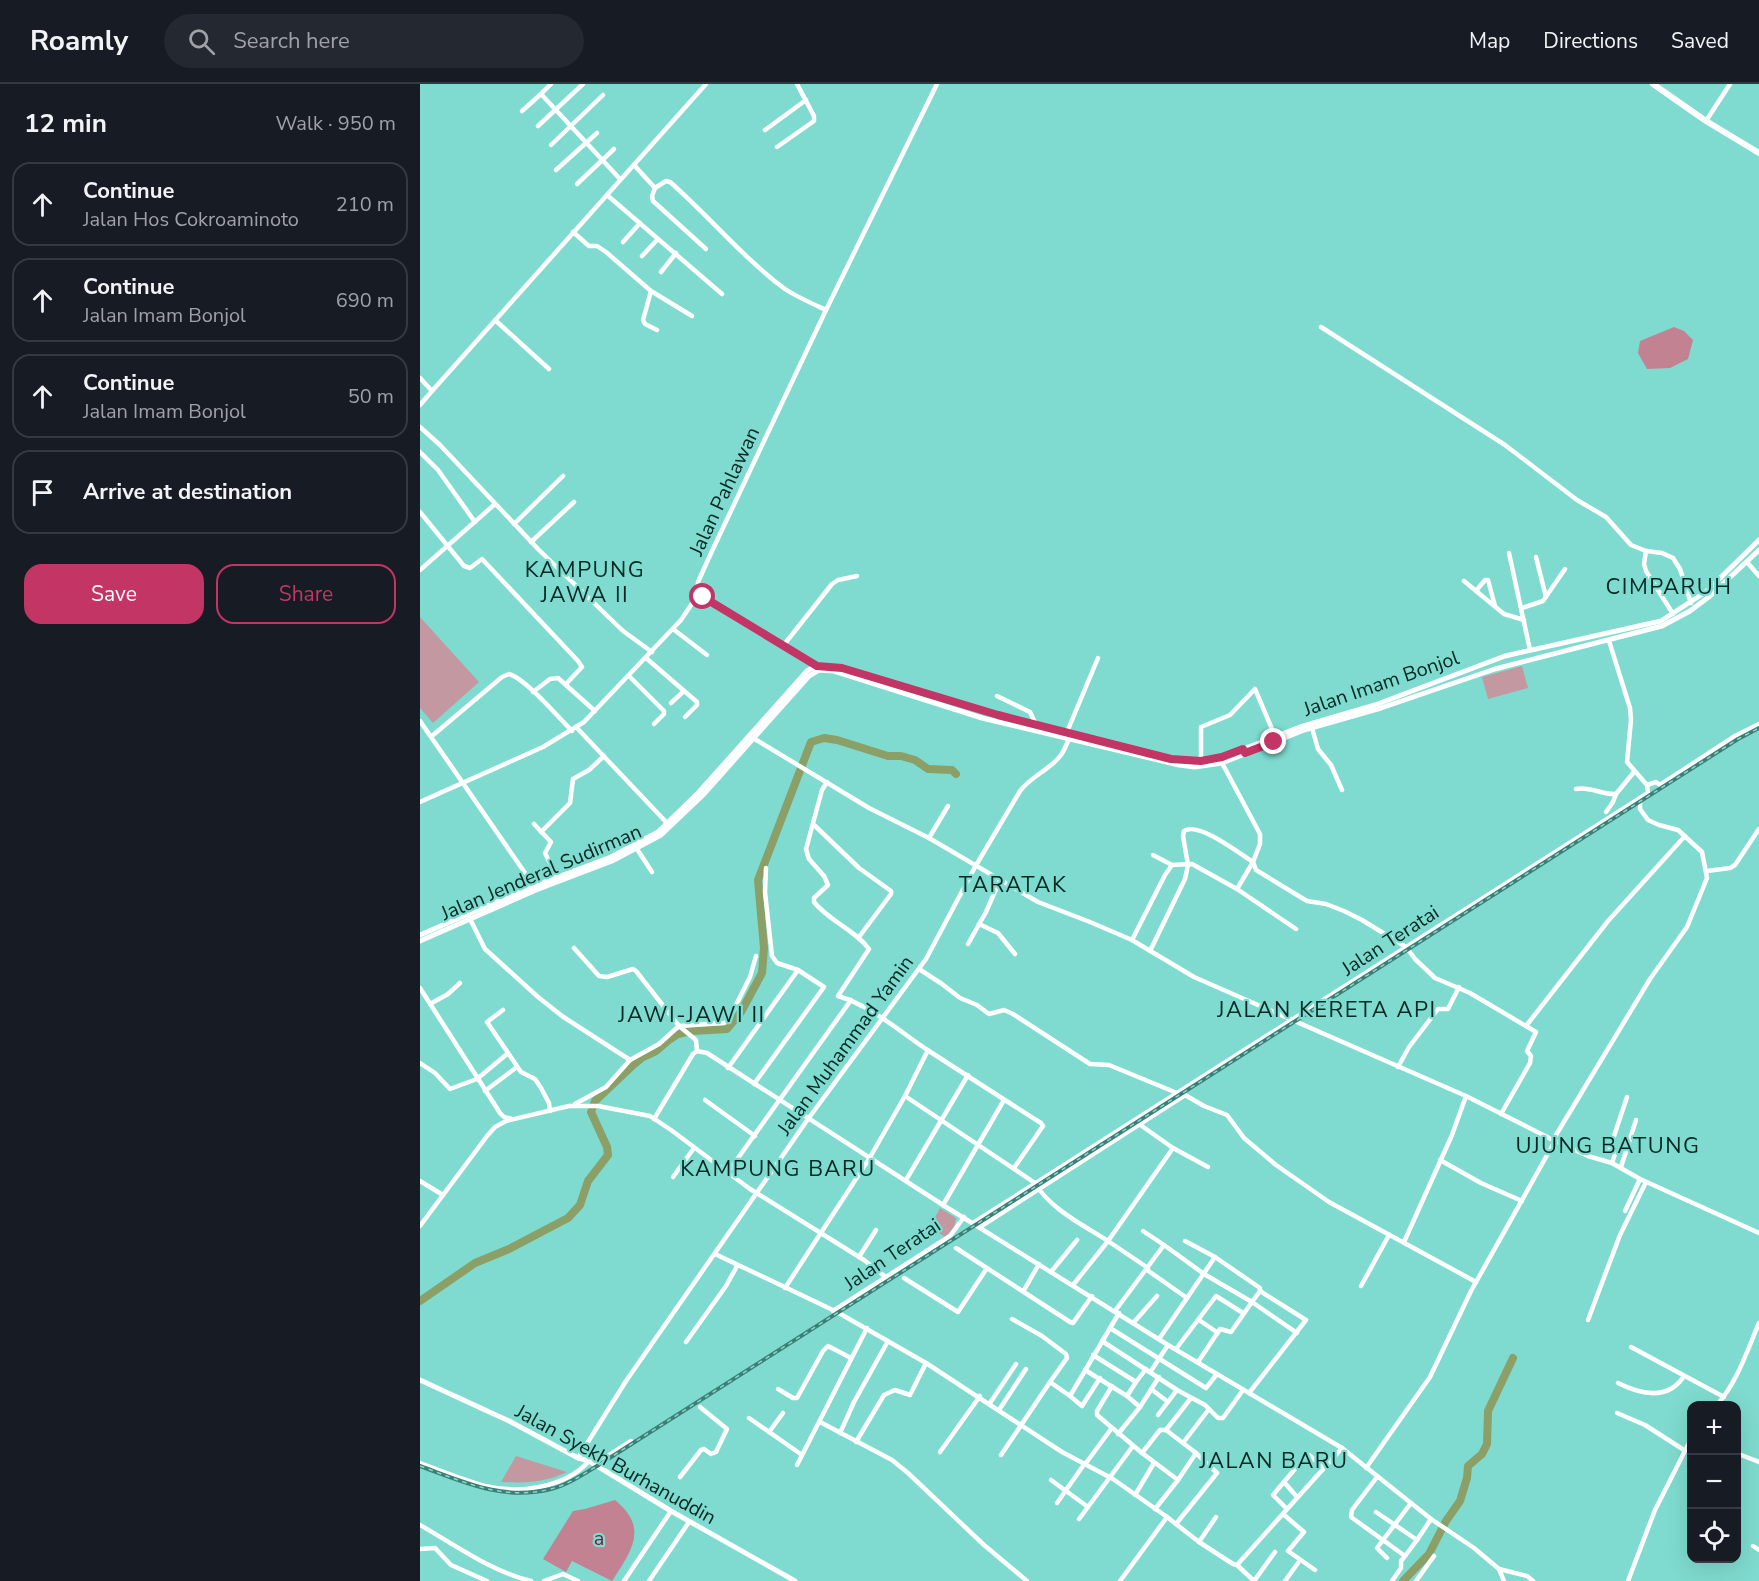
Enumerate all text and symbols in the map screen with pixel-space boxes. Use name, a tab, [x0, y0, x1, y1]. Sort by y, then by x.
search box	[164, 14, 584, 68]
text: Roamly	[30, 22, 128, 60]
icon: search	[185, 25, 218, 58]
text: Search here	[233, 26, 350, 56]
text: Map	[1469, 27, 1510, 55]
text: Directions	[1543, 27, 1638, 55]
text: Saved	[1671, 27, 1729, 55]
text: 12 min	[24, 106, 107, 141]
text: Walk · 950 m	[276, 110, 396, 137]
text: Continue	[83, 176, 174, 206]
icon: ahead	[26, 188, 59, 221]
text: 210 m	[336, 191, 394, 218]
text: Jalan Hos Cokroaminoto	[83, 206, 299, 233]
text: Continue	[83, 272, 174, 302]
icon: ahead	[26, 284, 59, 317]
text: 690 m	[336, 287, 394, 314]
text: Jalan Imam Bonjol	[83, 302, 246, 329]
text: Continue	[83, 368, 174, 398]
icon: ahead	[26, 380, 59, 413]
text: 50 m	[348, 383, 394, 410]
text: Jalan Imam Bonjol	[83, 398, 246, 425]
street label: Jalan Pahlawan	[682, 422, 766, 561]
icon: arrive	[26, 476, 59, 509]
text: Arrive at destination	[83, 477, 292, 507]
district label: KAMPUNG JAWA II	[525, 555, 645, 610]
button: Save	[24, 564, 204, 624]
button: Share	[216, 564, 396, 624]
district label: CIMPARUH	[1605, 572, 1733, 602]
route start	[689, 583, 715, 609]
street label: Jalan Imam Bonjol	[1299, 644, 1463, 723]
route end	[1260, 728, 1286, 754]
street label: Jalan Jenderal Sudirman	[436, 818, 646, 927]
district label: TARATAK	[959, 870, 1067, 900]
street label: Jalan Teratai	[1335, 899, 1444, 983]
street label: Jalan Muhammad Yamin	[770, 950, 920, 1141]
district label: JALAN KERETA API	[1216, 995, 1437, 1025]
district label: JAWI-JAWI II	[617, 1000, 766, 1030]
district label: UJUNG BATUNG	[1515, 1131, 1701, 1161]
district label: KAMPUNG BARU	[680, 1154, 876, 1184]
street label: Jalan Teratai	[838, 1212, 946, 1297]
street label: Jalan Syekh Burhanuddin	[510, 1398, 721, 1531]
map controls	[1687, 1401, 1741, 1563]
button: +	[1687, 1401, 1741, 1455]
district label: JALAN BARU	[1198, 1446, 1349, 1476]
button: −	[1687, 1455, 1741, 1509]
button: locate	[1687, 1509, 1741, 1563]
park label: a	[594, 1525, 604, 1552]

